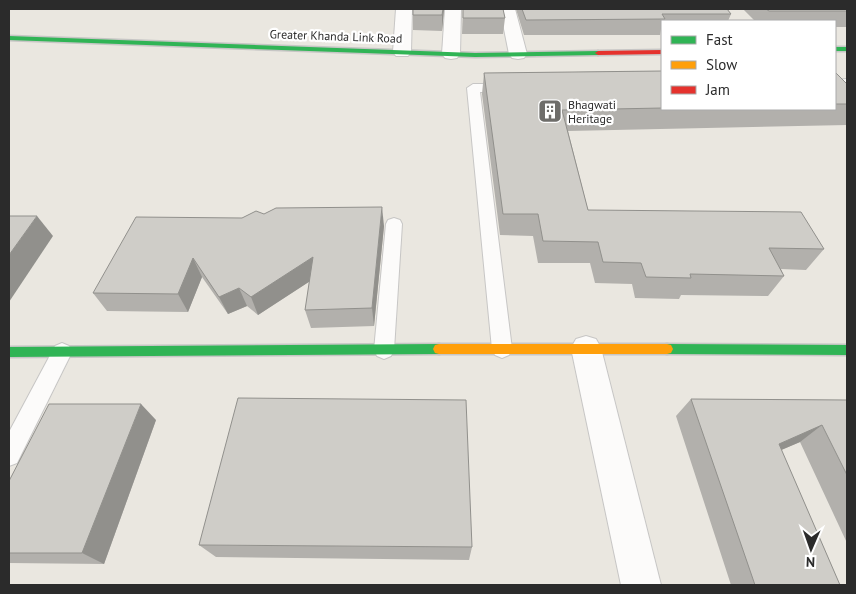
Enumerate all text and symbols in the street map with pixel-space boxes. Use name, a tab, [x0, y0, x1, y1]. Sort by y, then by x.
legend	[661, 20, 836, 110]
street label: Greater Khanda Link Road	[269, 26, 403, 46]
text: Fast	[706, 30, 733, 49]
text: Slow	[706, 55, 737, 74]
text: Jam	[705, 80, 730, 99]
place label: Bhagwati Heritage	[568, 97, 616, 126]
building icon: Bhagwati Heritage	[537, 98, 563, 124]
north arrow	[786, 524, 836, 574]
text: N	[806, 553, 815, 571]

